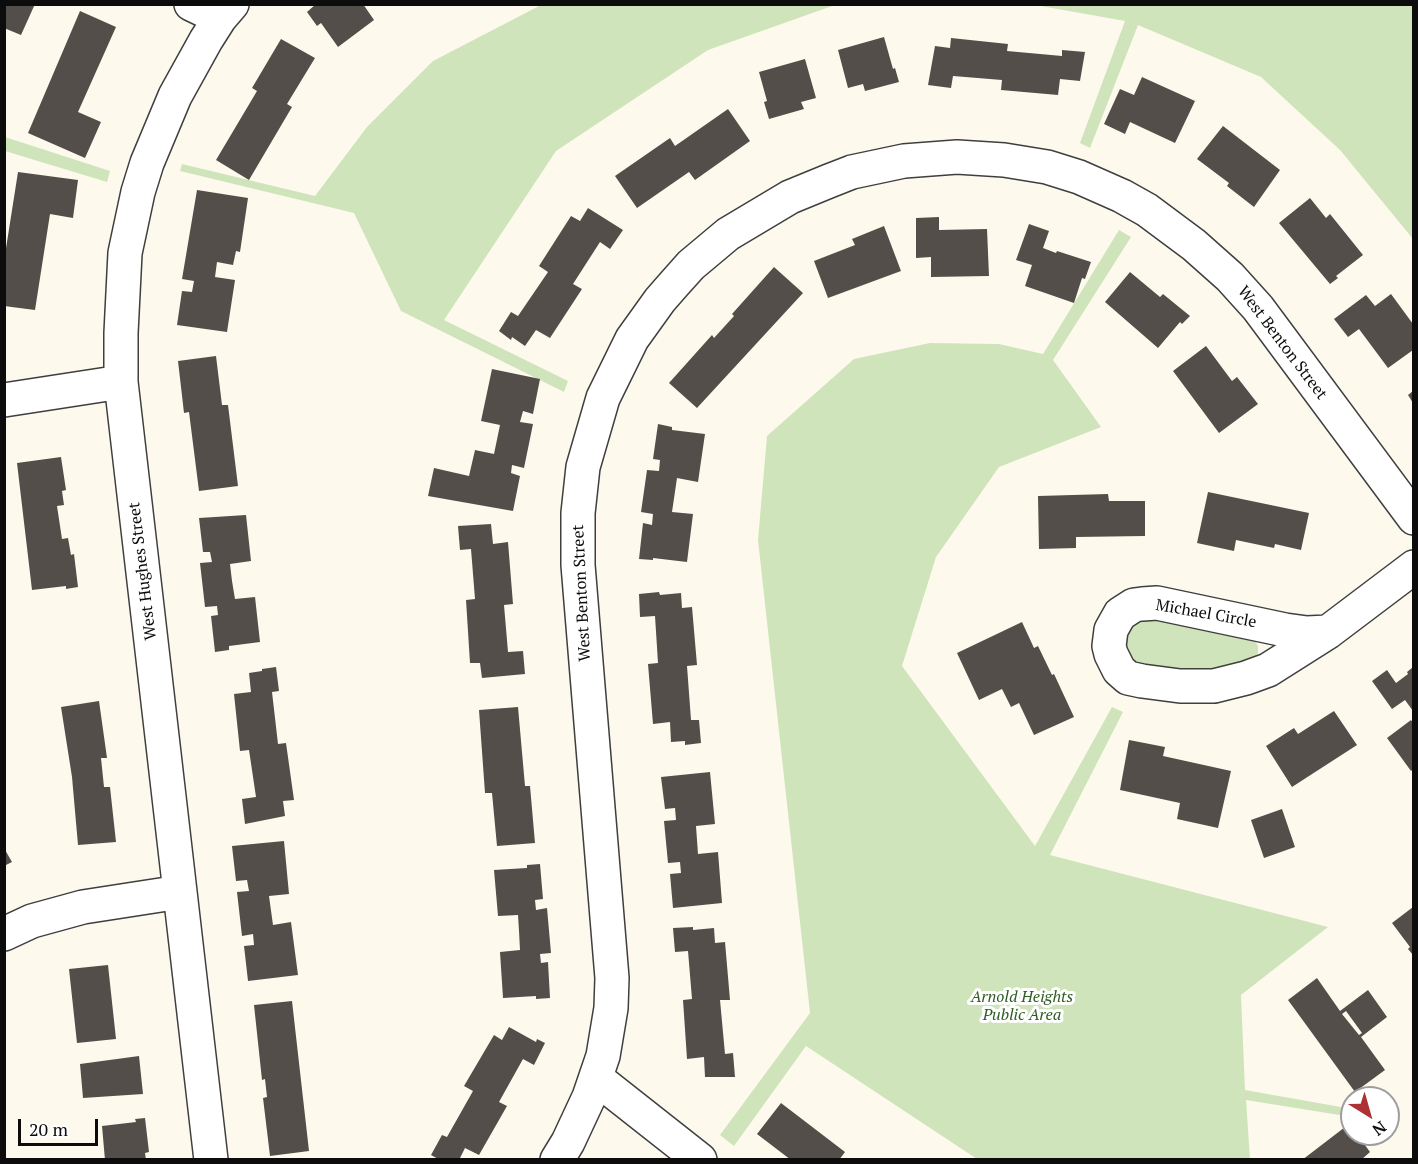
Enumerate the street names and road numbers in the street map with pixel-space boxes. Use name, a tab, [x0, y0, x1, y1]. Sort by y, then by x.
street label: West Benton Street	[1233, 283, 1331, 403]
street label: West Hughes Street	[125, 501, 161, 641]
street label: West Benton Street	[569, 524, 595, 662]
street label: Michael Circle	[1154, 596, 1258, 632]

